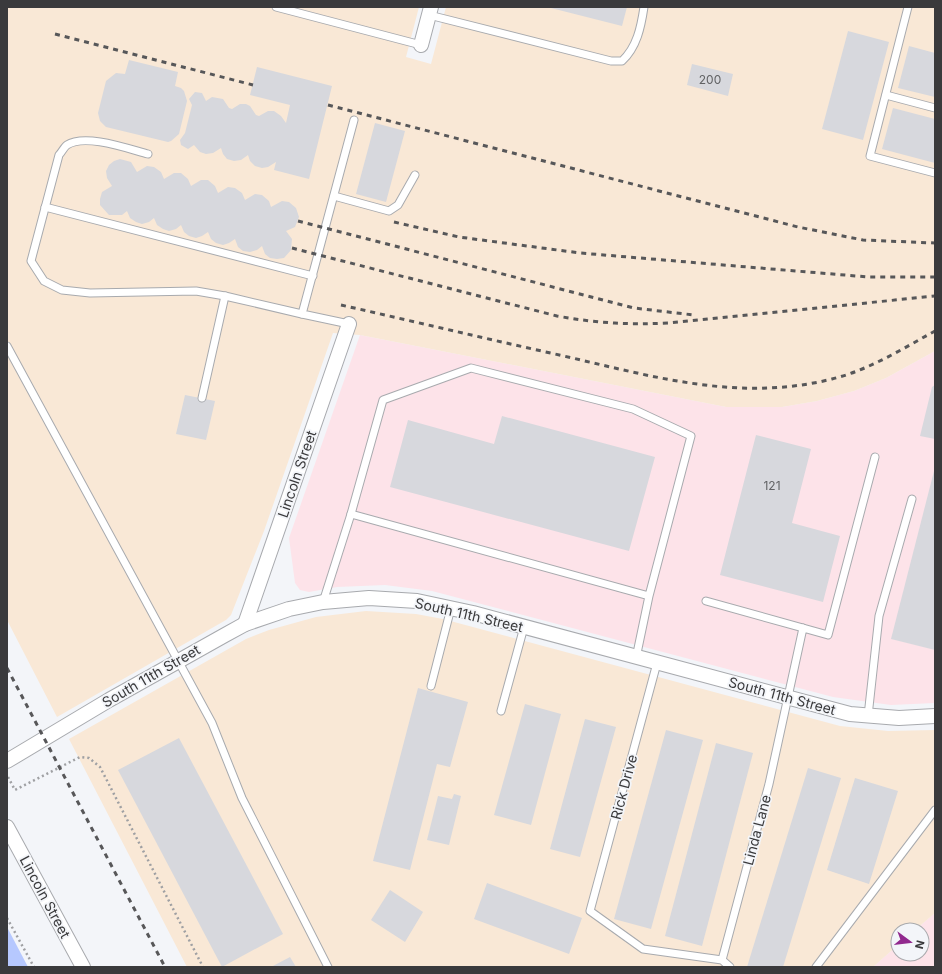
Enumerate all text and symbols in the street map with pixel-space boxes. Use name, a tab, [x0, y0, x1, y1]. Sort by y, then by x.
house number: 200	[699, 72, 721, 87]
street label: Lincoln Street	[274, 428, 320, 520]
house number: 121	[763, 478, 781, 493]
street label: South 11th Street	[413, 594, 525, 635]
street label: South 11th Street	[99, 640, 203, 711]
street label: South 11th Street	[727, 673, 838, 718]
street label: Rick Drive	[607, 752, 640, 821]
street label: Linda Lane	[739, 793, 774, 867]
street label: Lincoln Street	[17, 853, 75, 941]
north arrow	[890, 922, 930, 962]
text: N	[912, 939, 928, 950]

